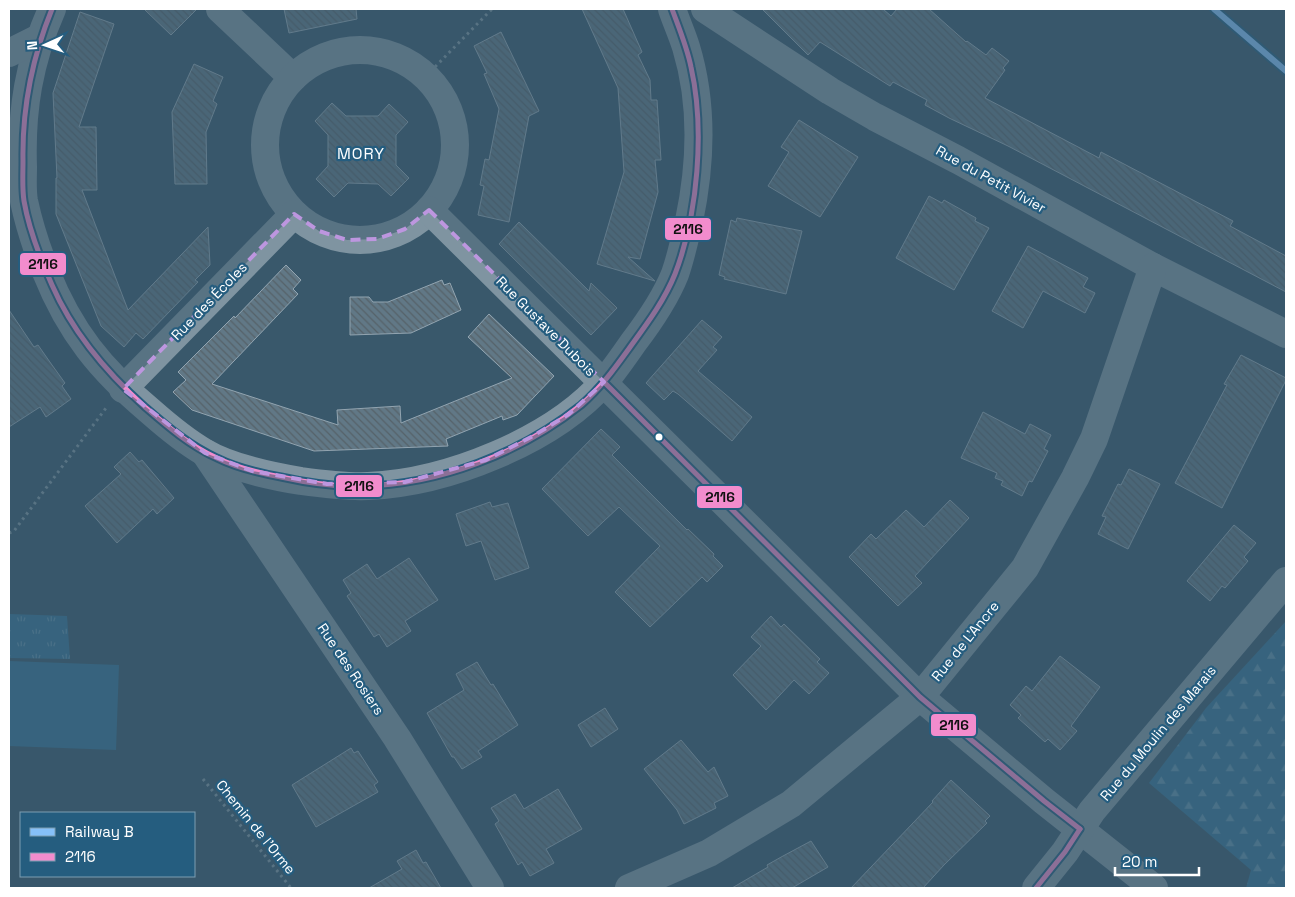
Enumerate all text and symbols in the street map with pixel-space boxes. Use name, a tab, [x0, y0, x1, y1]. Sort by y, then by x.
north arrow	[20, 20, 70, 70]
text: N	[23, 41, 41, 51]
street label: Rue du Petit Vivier	[933, 141, 1049, 217]
district label: MORY	[337, 143, 385, 164]
line badge: 2116	[664, 217, 712, 241]
text: 2116	[673, 220, 703, 238]
line badge: 2116	[19, 252, 67, 276]
text: 2116	[28, 255, 58, 273]
street label: Rue des Écoles	[167, 258, 251, 344]
street label: Rue Gustave Dubois	[492, 272, 600, 380]
unlabelled marker	[654, 432, 664, 442]
line badge: 2116	[335, 474, 383, 498]
text: 2116	[344, 477, 374, 495]
line badge: 2116	[696, 485, 743, 509]
text: 2116	[705, 488, 735, 506]
street label: Rue de L'Ancre	[927, 597, 1003, 685]
street label: Rue des Rosiers	[314, 620, 388, 718]
street label: Rue du Moulin des Marais	[1096, 662, 1220, 804]
line badge: 2116	[930, 713, 977, 737]
text: 2116	[939, 716, 969, 734]
street label: Chemin de l'Orme	[212, 776, 300, 878]
legend	[20, 812, 195, 877]
text: Railway B	[65, 822, 134, 841]
scale bar	[1115, 844, 1199, 876]
text: 2116	[65, 847, 96, 866]
text: 20 m	[1122, 852, 1157, 871]

